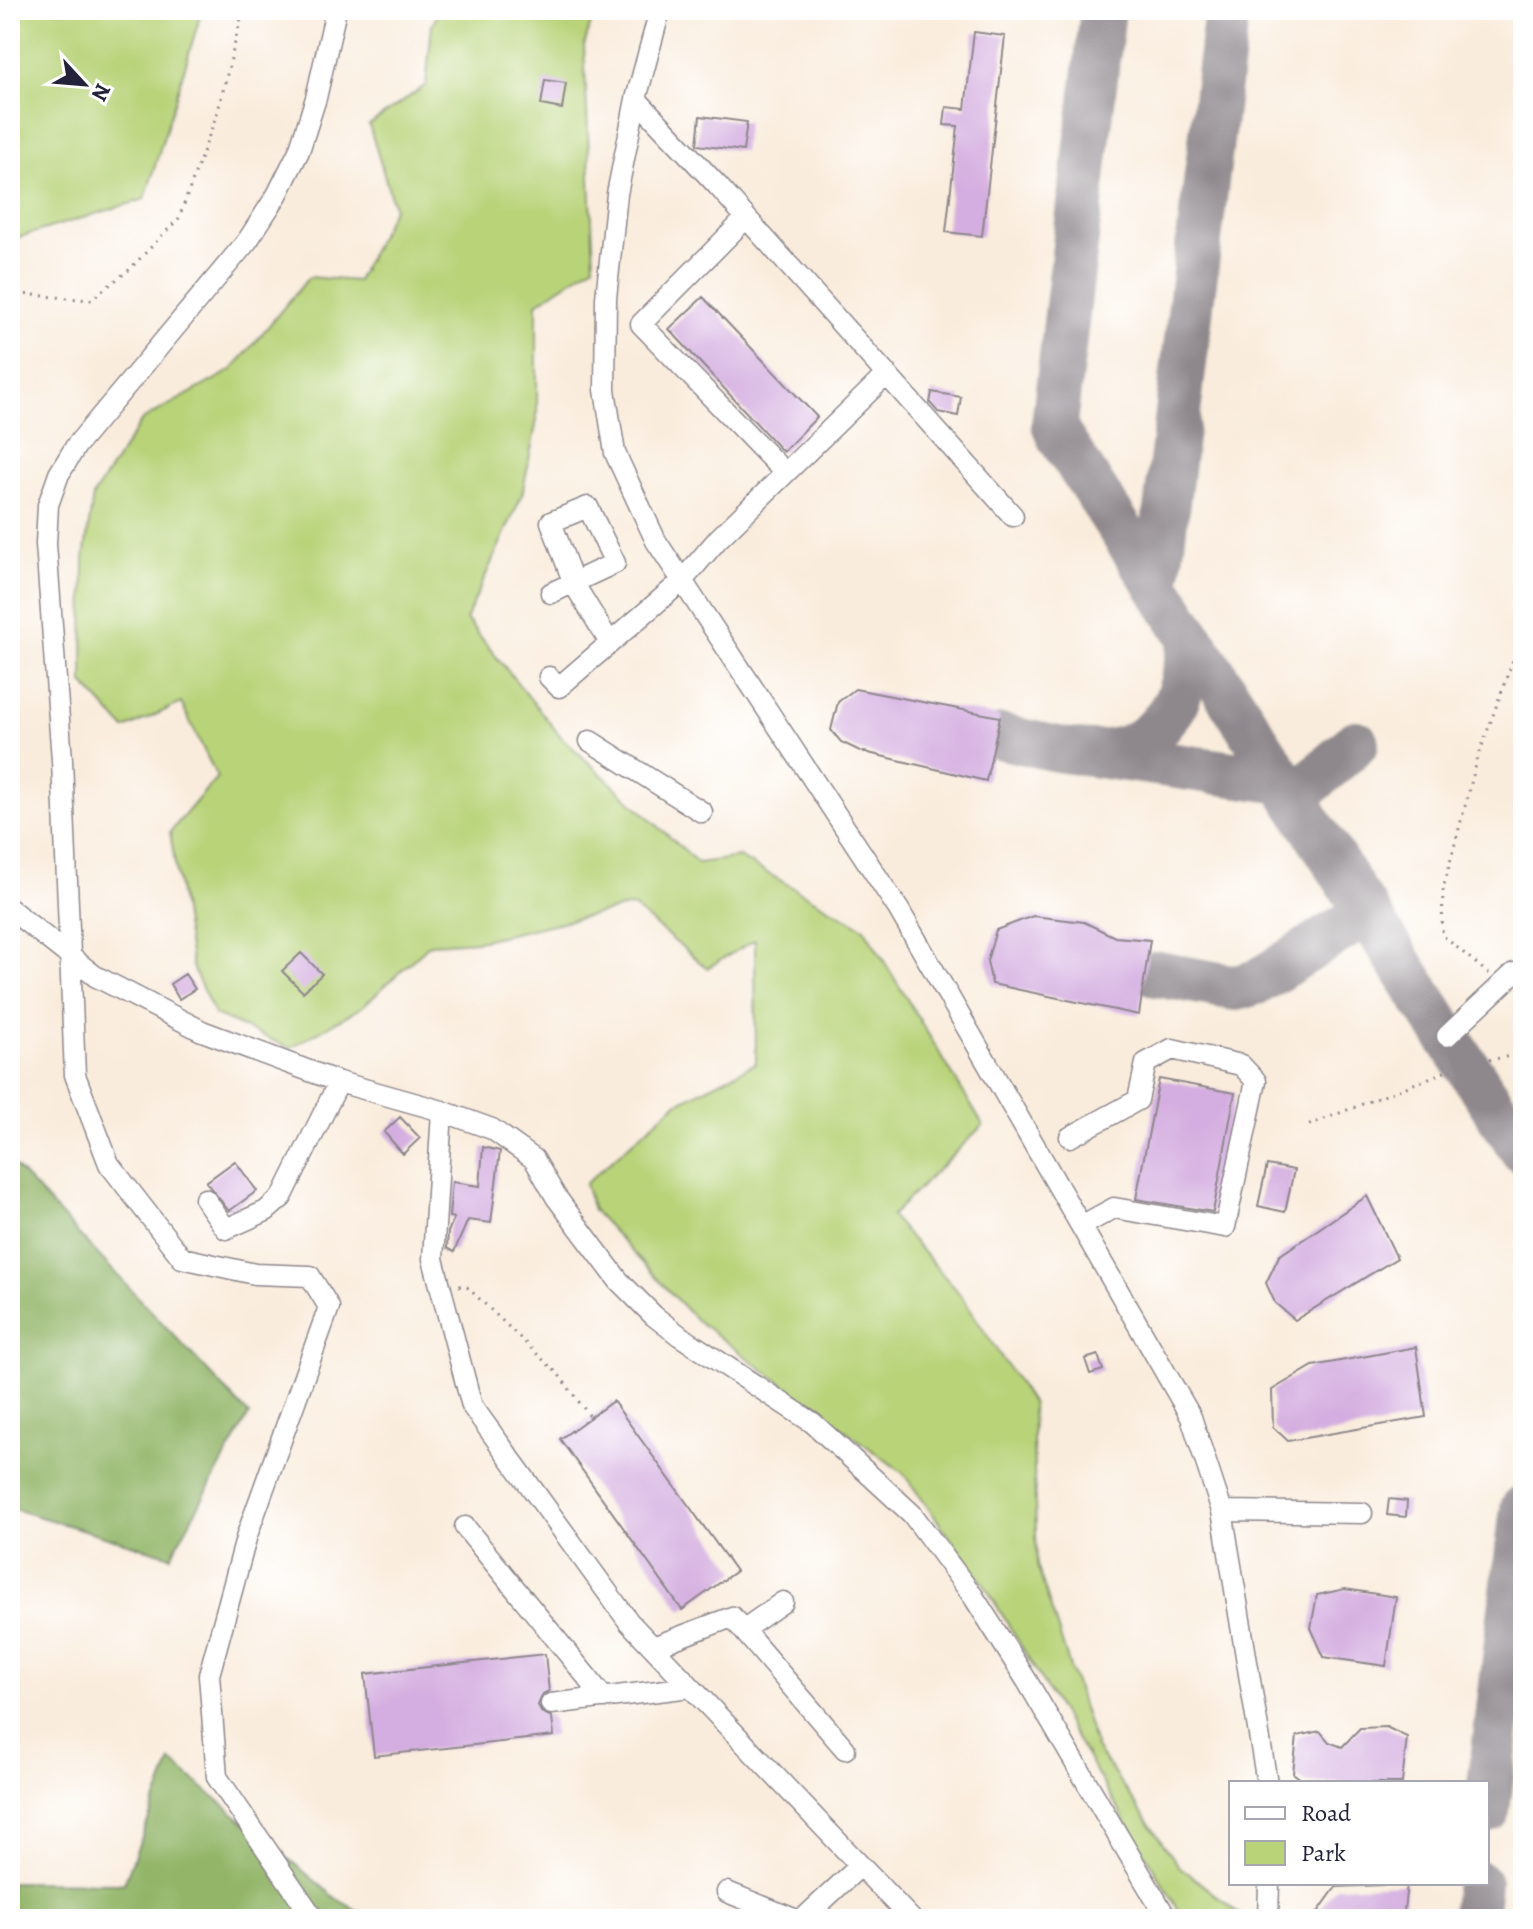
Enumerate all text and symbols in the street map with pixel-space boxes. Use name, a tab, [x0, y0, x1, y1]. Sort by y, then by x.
north arrow	[44, 44, 124, 124]
text: N	[84, 79, 118, 106]
legend	[1229, 1781, 1489, 1885]
text: Road	[1301, 1797, 1351, 1829]
text: Park	[1301, 1837, 1346, 1869]

